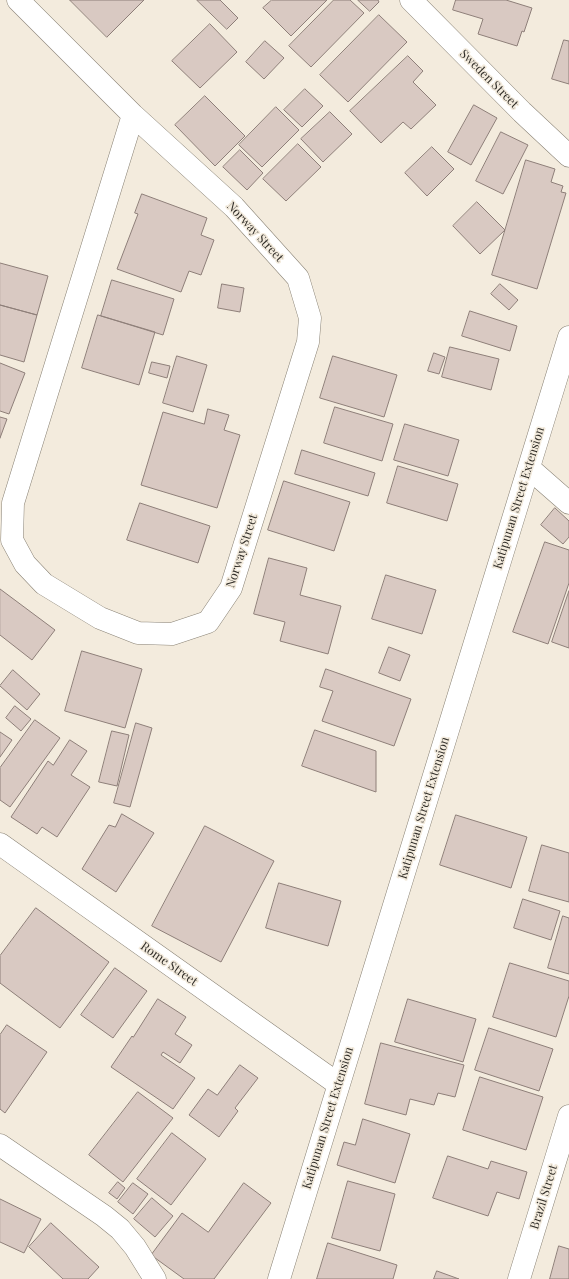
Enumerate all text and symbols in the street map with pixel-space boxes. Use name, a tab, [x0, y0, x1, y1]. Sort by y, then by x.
street label: Sweden Street	[457, 47, 521, 111]
street label: Norway Street	[224, 199, 286, 265]
street label: Katipunan Street Extension	[491, 425, 547, 571]
street label: Norway Street	[223, 512, 261, 590]
street label: Katipunan Street Extension	[396, 735, 452, 881]
street label: Rome Street	[138, 939, 200, 989]
street label: Katipunan Street Extension	[300, 1045, 356, 1191]
street label: Brazil Street	[527, 1163, 561, 1231]

